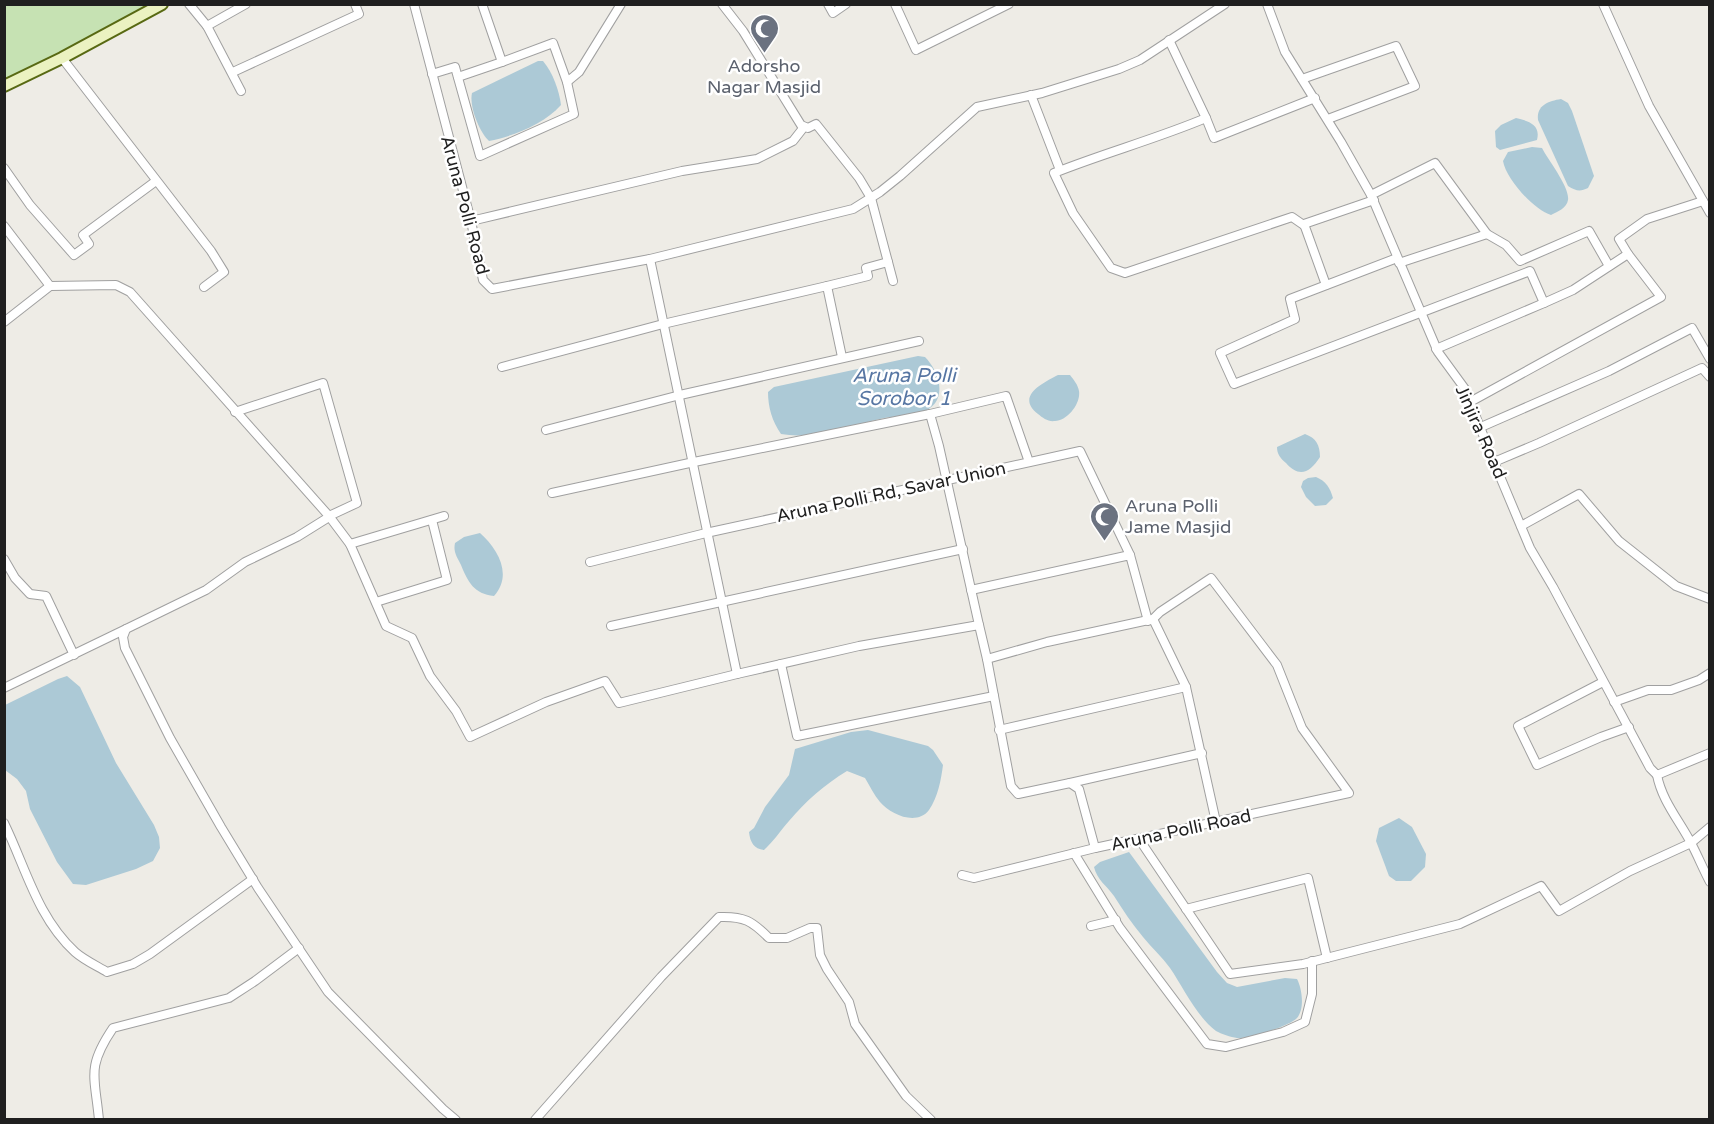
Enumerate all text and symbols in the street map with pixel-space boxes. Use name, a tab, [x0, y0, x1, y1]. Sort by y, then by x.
mosque icon: Adorsho Nagar Masjid	[748, 13, 780, 55]
place label: Adorsho Nagar Masjid	[707, 55, 821, 98]
street label: Aruna Polli Road	[436, 133, 494, 277]
water label: Aruna Polli Sorobor 1	[852, 364, 959, 411]
street label: Jinjira Road	[1451, 382, 1511, 482]
street label: Aruna Polli Rd, Savar Union	[774, 457, 1008, 527]
place label: Aruna Polli Jame Masjid	[1125, 495, 1231, 538]
mosque icon: Aruna Polli Jame Masjid	[1088, 500, 1120, 542]
street label: Aruna Polli Road	[1109, 804, 1253, 856]

